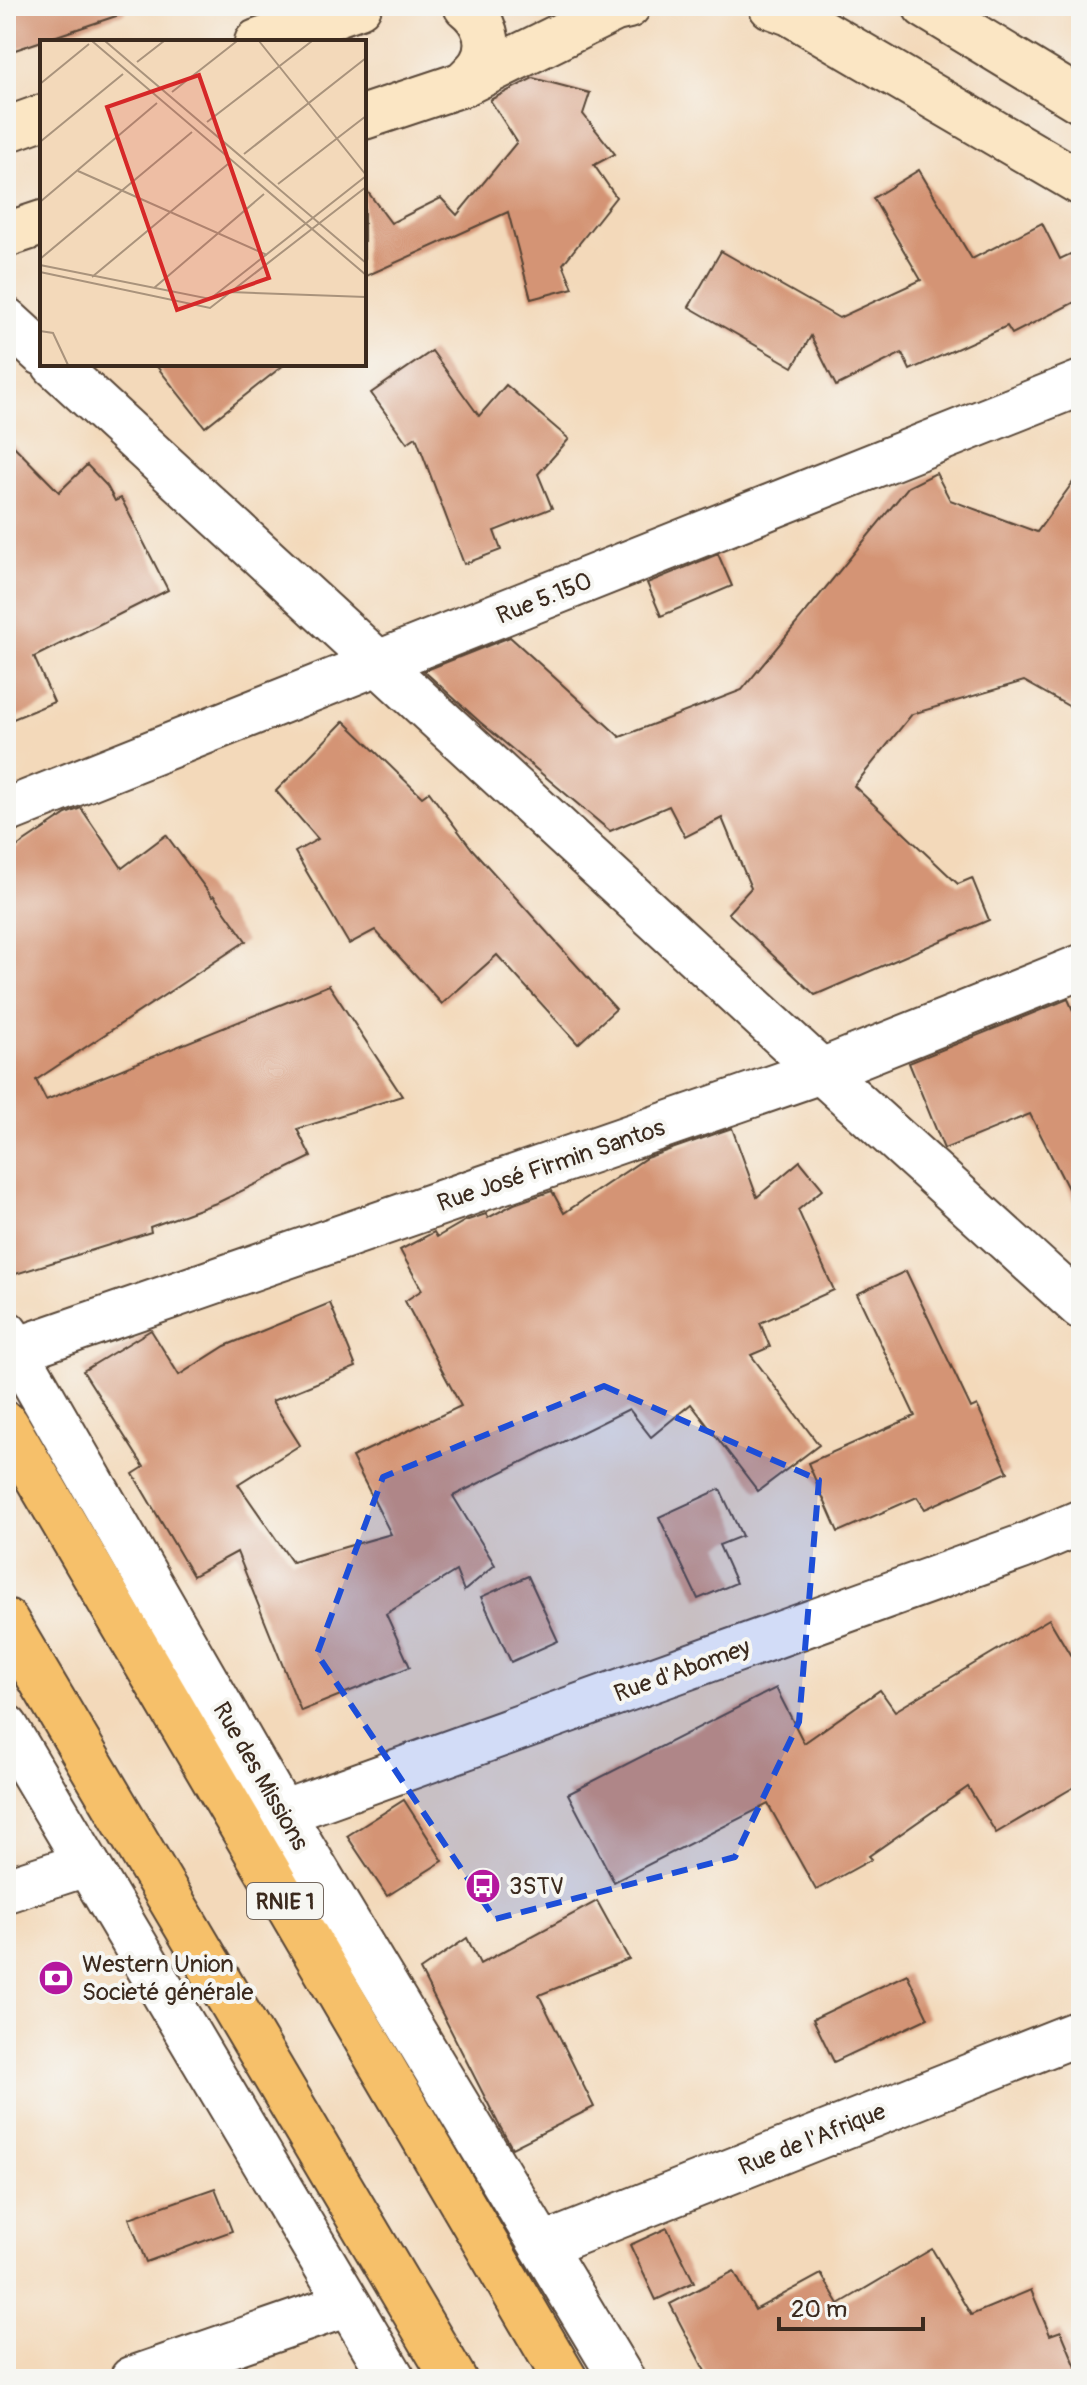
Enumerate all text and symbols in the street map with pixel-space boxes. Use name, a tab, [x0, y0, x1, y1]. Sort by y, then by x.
inset map	[40, 40, 366, 366]
street label: Rue 5.150	[492, 566, 596, 631]
street label: Rue José Firmin Santos	[434, 1113, 669, 1218]
street label: Rue d'Abomey	[610, 1632, 754, 1708]
street label: Rue des Missions	[206, 1697, 315, 1856]
bus stop icon: 3STV	[464, 1867, 502, 1905]
place label: 3STV	[509, 1872, 564, 1901]
road number: RNIE 1	[247, 1883, 323, 1919]
place label: Western Union Societé générale	[82, 1950, 253, 2007]
bank icon: Western Union Societé générale	[37, 1959, 75, 1997]
street label: Rue de l'Afrique	[735, 2097, 890, 2182]
scale bar	[779, 2281, 923, 2331]
text: 20 m	[791, 2295, 847, 2324]

